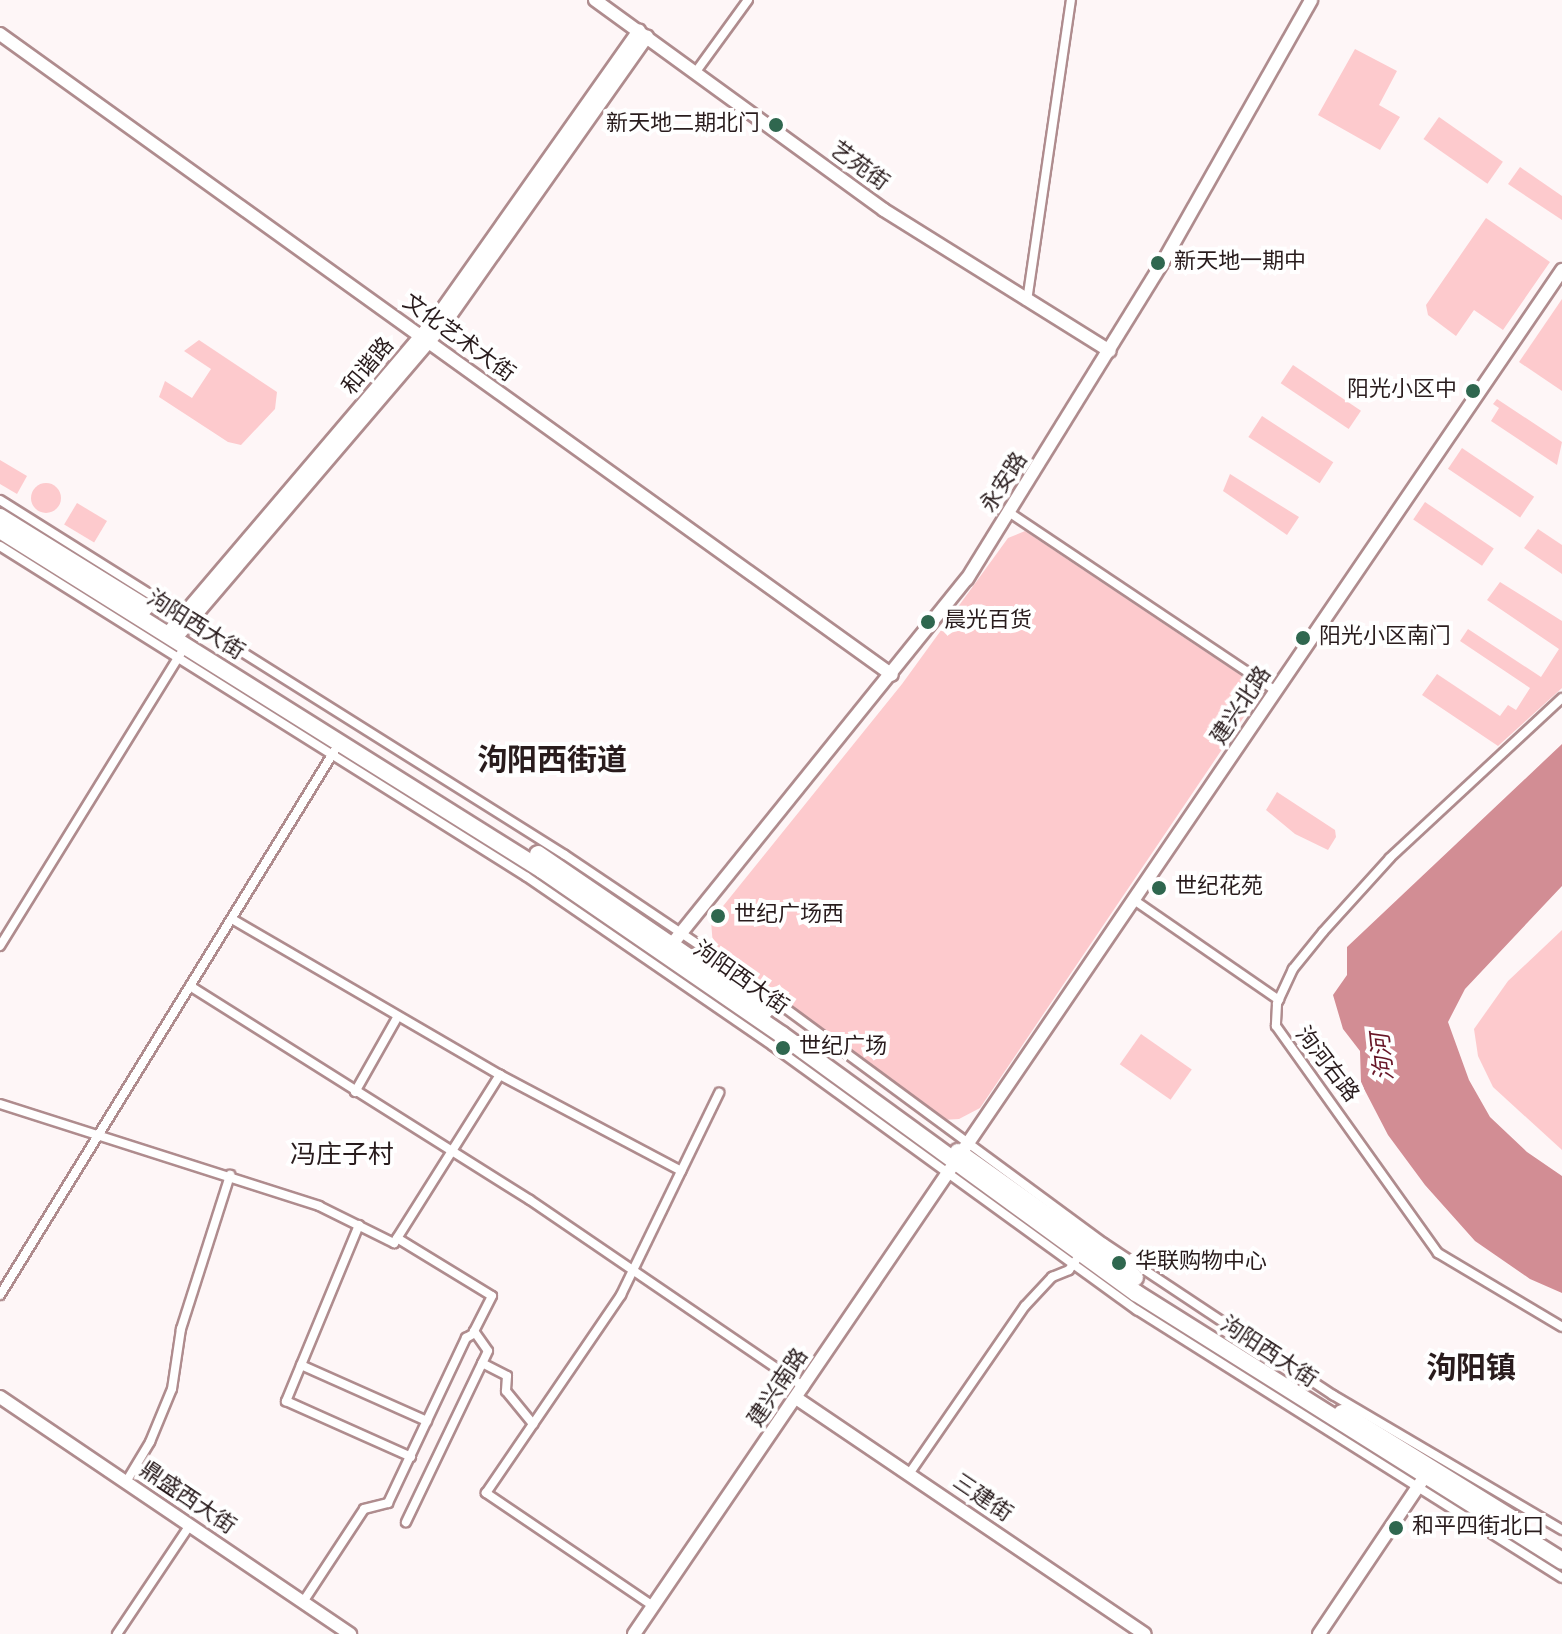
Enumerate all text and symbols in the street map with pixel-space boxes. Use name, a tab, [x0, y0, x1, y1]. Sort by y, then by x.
place label: 新天地二期北门	[606, 112, 760, 138]
marker: 新天地二期北门	[767, 116, 785, 134]
street label: 艺苑街	[825, 137, 893, 197]
place label: 新天地一期中	[1174, 250, 1306, 276]
marker: 新天地一期中	[1149, 254, 1167, 272]
street label: 文化艺术大街	[397, 290, 519, 388]
street label: 和谐路	[338, 333, 400, 401]
place label: 阳光小区中	[1347, 378, 1457, 404]
marker: 阳光小区中	[1464, 382, 1482, 400]
street label: 永安路	[976, 448, 1034, 518]
street label: 泃阳西大街	[141, 586, 249, 666]
place label: 晨光百货	[944, 609, 1032, 635]
marker: 晨光百货	[919, 613, 937, 631]
place label: 阳光小区南门	[1319, 625, 1451, 651]
marker: 阳光小区南门	[1294, 629, 1312, 647]
street label: 建兴北路	[1206, 662, 1278, 750]
district label: 泃阳西街道	[477, 745, 627, 781]
place label: 世纪花苑	[1175, 875, 1263, 901]
marker: 世纪花苑	[1150, 879, 1168, 897]
place label: 世纪广场西	[734, 903, 844, 929]
marker: 世纪广场西	[709, 907, 727, 925]
street label: 泃阳西大街	[687, 937, 793, 1021]
street label: 泃河右路	[1289, 1022, 1363, 1108]
water label: 泃河	[1368, 1032, 1402, 1082]
place label: 世纪广场	[799, 1035, 887, 1061]
marker: 世纪广场	[774, 1039, 792, 1057]
district label: 冯庄子村	[290, 1141, 394, 1173]
place label: 华联购物中心	[1135, 1250, 1267, 1276]
marker: 华联购物中心	[1110, 1254, 1128, 1272]
street label: 泃阳西大街	[1215, 1312, 1321, 1394]
street label: 建兴南路	[743, 1344, 815, 1432]
district label: 泃阳镇	[1426, 1353, 1516, 1389]
street label: 鼎盛西大街	[134, 1457, 240, 1541]
street label: 三建街	[947, 1470, 1017, 1528]
place label: 和平四街北口	[1412, 1515, 1544, 1541]
marker: 和平四街北口	[1387, 1519, 1405, 1537]

